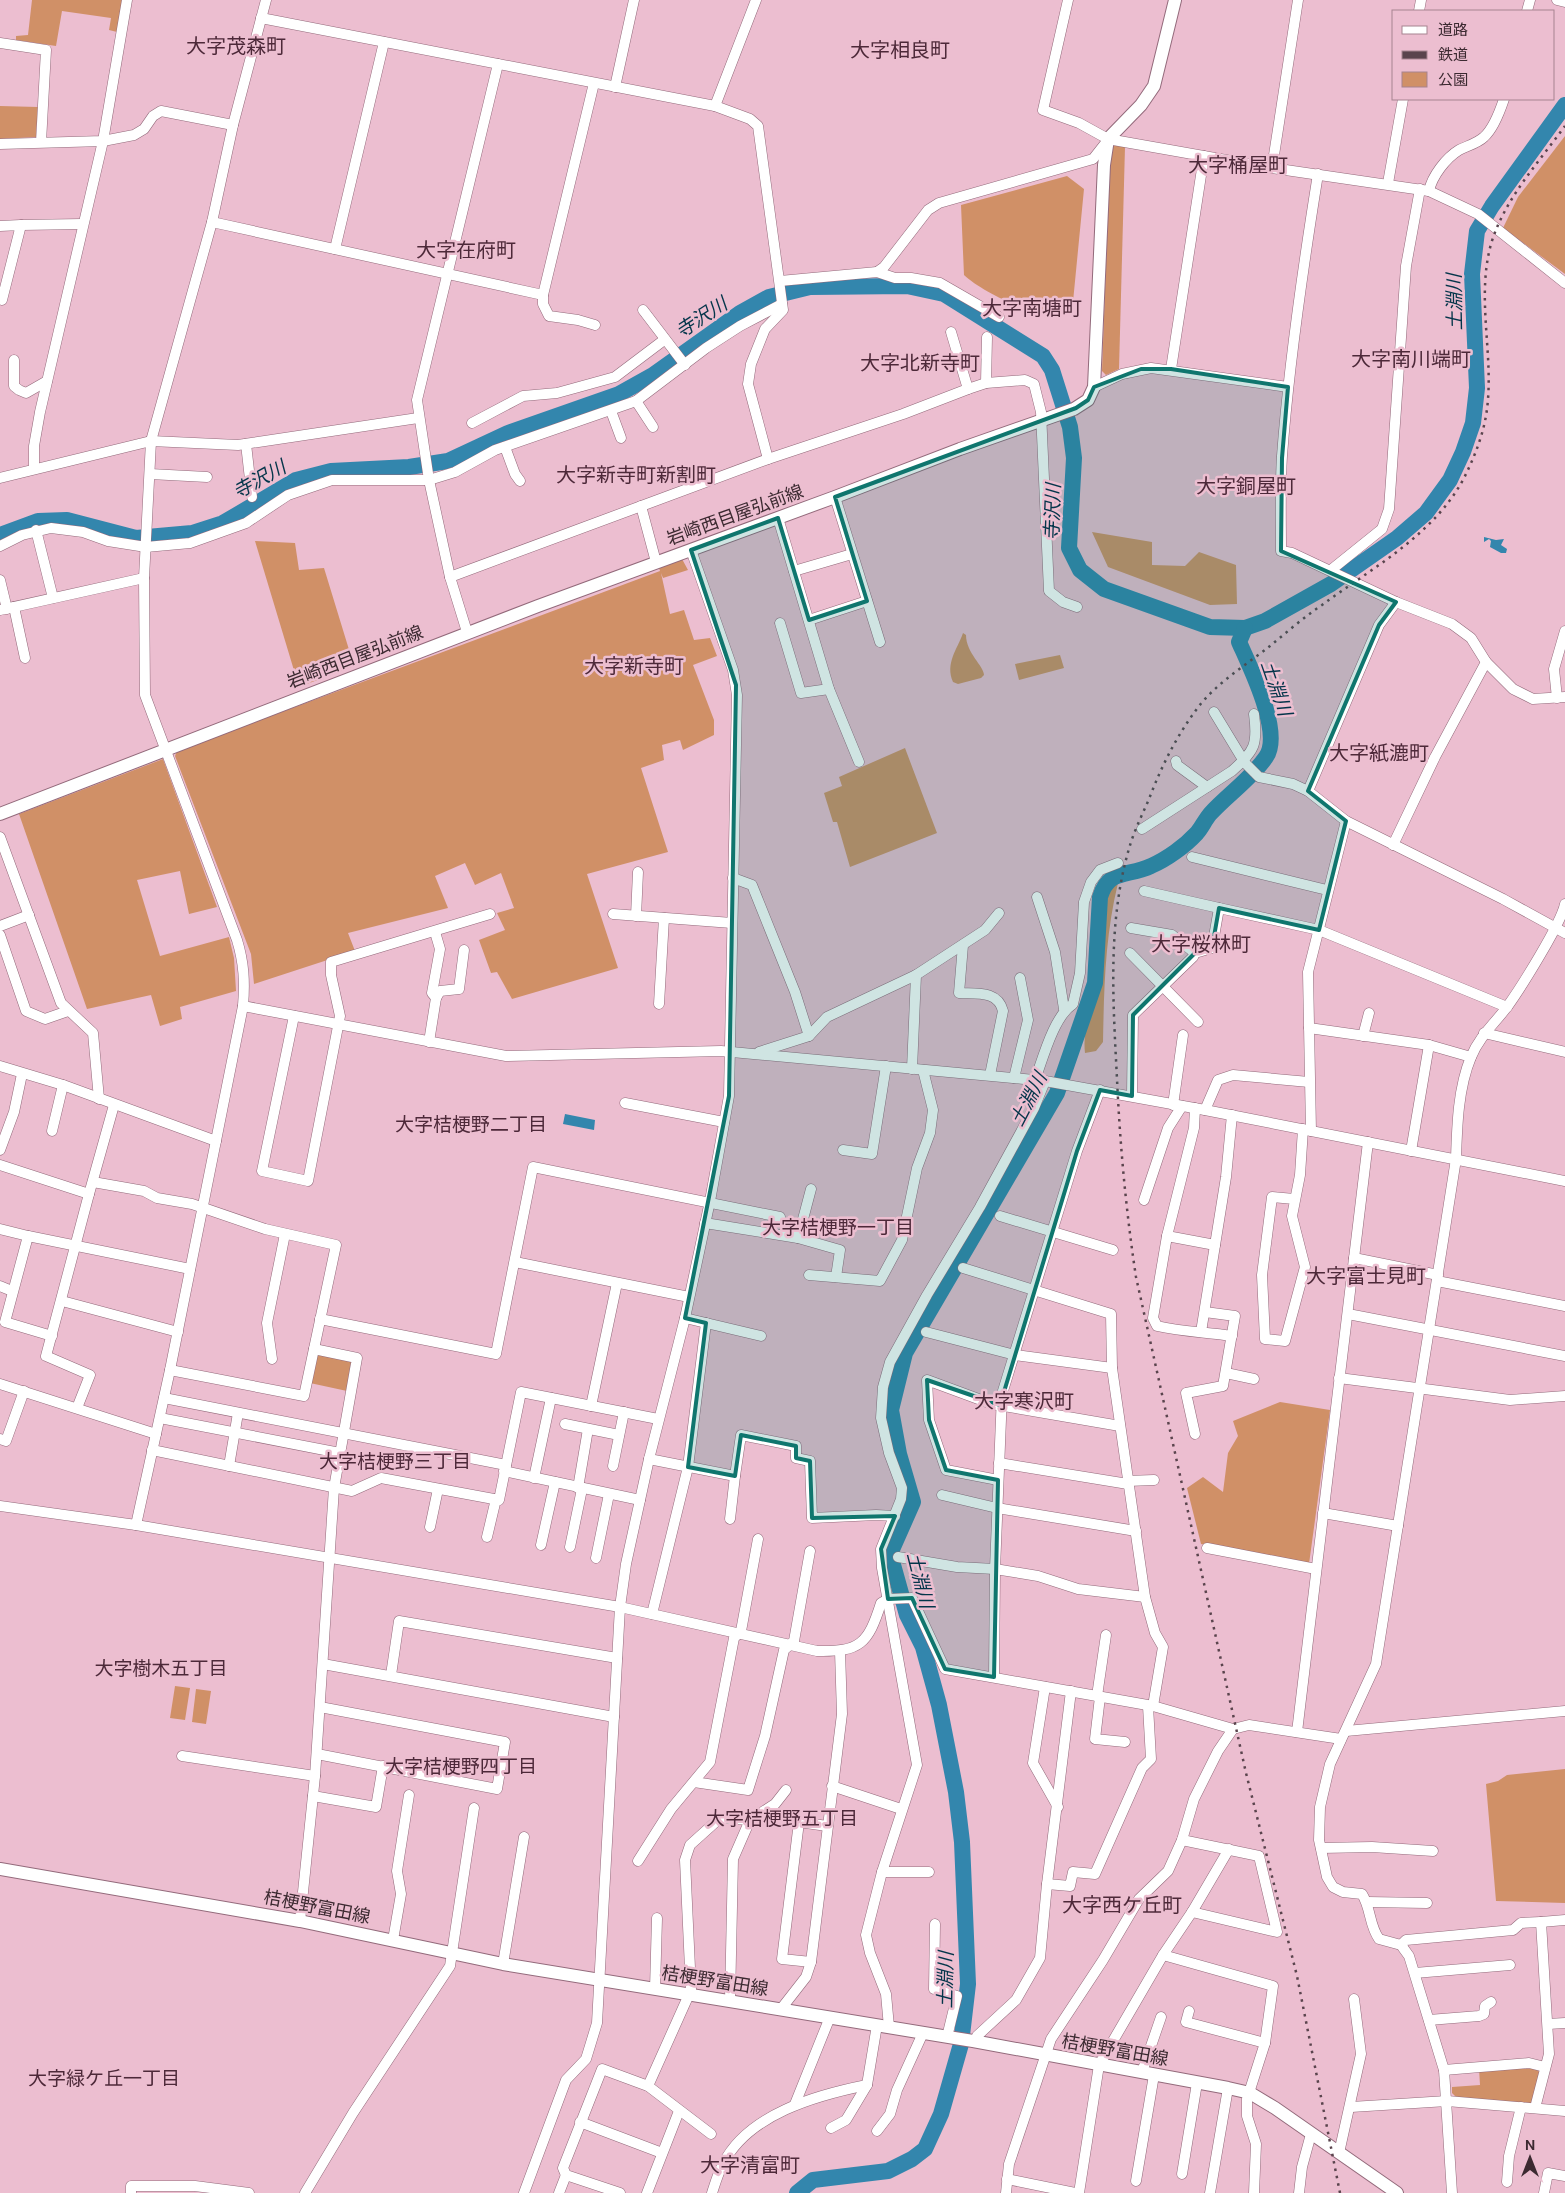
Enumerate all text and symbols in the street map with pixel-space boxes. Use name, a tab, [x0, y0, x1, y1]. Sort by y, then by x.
legend	[1392, 10, 1555, 100]
text: 道路	[1438, 20, 1468, 40]
district label: 大字茂森町	[186, 33, 286, 59]
district label: 大字相良町	[850, 37, 950, 63]
text: 鉄道	[1438, 45, 1468, 65]
text: 公園	[1438, 70, 1468, 90]
district label: 大字桶屋町	[1188, 152, 1288, 178]
district label: 大字在府町	[416, 237, 516, 263]
water label: 土淵川	[1441, 271, 1467, 331]
water label: 寺沢川	[671, 290, 734, 343]
district label: 大字南塘町	[982, 295, 1082, 321]
district label: 大字南川端町	[1351, 346, 1471, 372]
district label: 大字北新寺町	[860, 350, 980, 376]
water label: 寺沢川	[228, 454, 292, 504]
district label: 大字新寺町新割町	[556, 462, 716, 488]
district label: 大字銅屋町	[1196, 473, 1296, 499]
street label: 岩崎西目屋弘前線	[663, 479, 807, 551]
water label: 寺沢川	[1039, 481, 1066, 541]
street label: 岩崎西目屋弘前線	[283, 620, 427, 694]
district label: 大字新寺町	[584, 653, 684, 679]
water label: 土淵川	[1255, 657, 1298, 721]
district label: 大字紙漉町	[1329, 740, 1429, 766]
district label: 大字桜林町	[1151, 931, 1251, 957]
water label: 土淵川	[1004, 1066, 1053, 1130]
district label: 大字桔梗野二丁目	[395, 1112, 547, 1137]
district label: 大字桔梗野一丁目	[762, 1215, 914, 1240]
district label: 大字富士見町	[1306, 1263, 1426, 1289]
district label: 大字寒沢町	[974, 1388, 1074, 1414]
district label: 大字桔梗野三丁目	[319, 1449, 471, 1474]
water label: 土淵川	[901, 1549, 940, 1613]
district label: 大字樹木五丁目	[94, 1656, 228, 1681]
district label: 大字桔梗野四丁目	[385, 1754, 537, 1779]
district label: 大字桔梗野五丁目	[706, 1806, 858, 1831]
street label: 桔梗野富田線	[262, 1885, 372, 1929]
district label: 大字西ケ丘町	[1062, 1892, 1182, 1918]
water label: 土淵川	[933, 1949, 959, 2009]
street label: 桔梗野富田線	[660, 1961, 770, 2001]
street label: 桔梗野富田線	[1060, 2029, 1170, 2071]
district label: 大字緑ケ丘一丁目	[28, 2066, 180, 2091]
north arrow	[1505, 2133, 1555, 2183]
text: N	[1525, 2136, 1535, 2154]
district label: 大字清富町	[700, 2152, 800, 2178]

